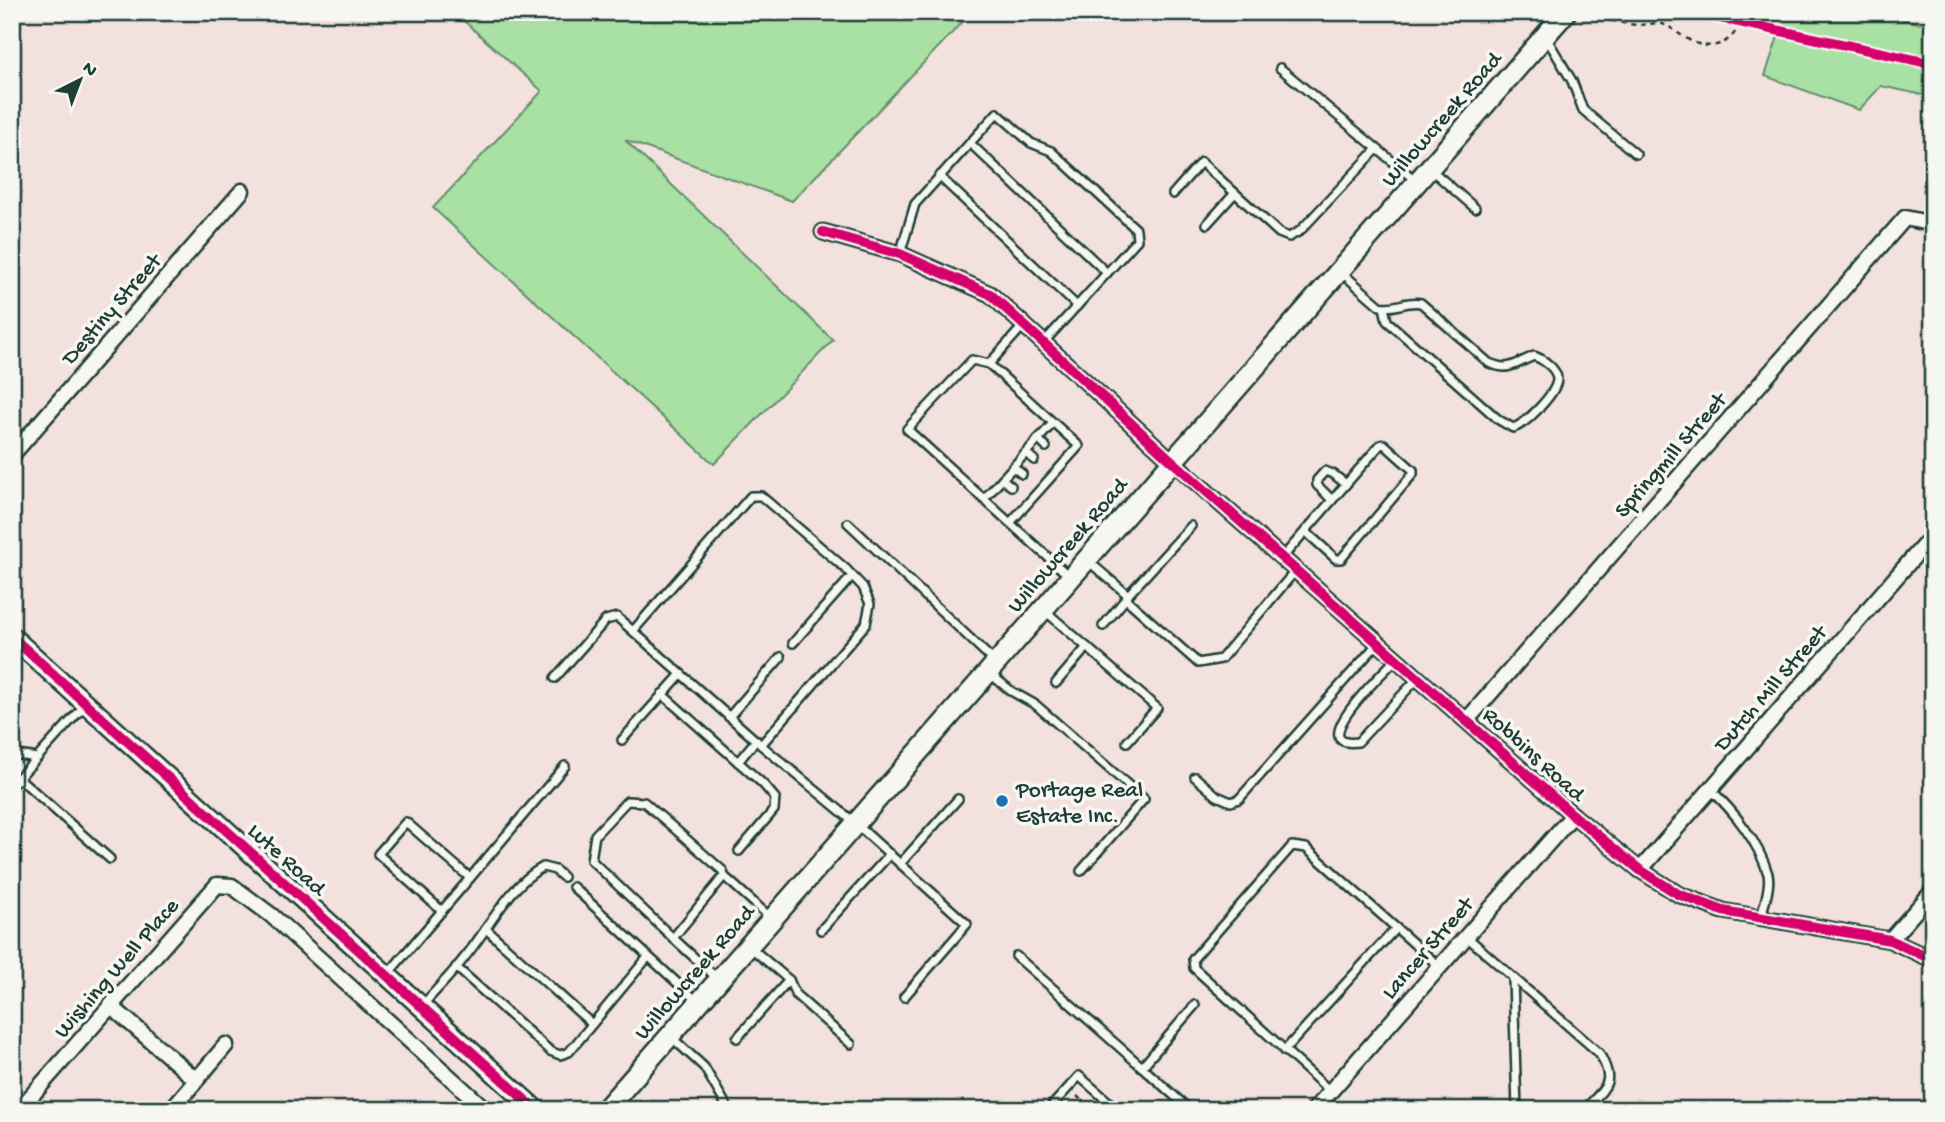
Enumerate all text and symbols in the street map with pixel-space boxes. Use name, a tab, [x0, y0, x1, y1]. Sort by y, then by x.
north arrow	[46, 46, 116, 116]
street label: Willowcreek Road	[1377, 46, 1510, 193]
text: N	[77, 57, 101, 83]
street label: Destiny Street	[56, 248, 169, 373]
street label: Springmill Street	[1610, 387, 1734, 525]
street label: Willowcreek Road	[1003, 472, 1136, 619]
street label: Dutch Mill Street	[1708, 619, 1835, 760]
street label: Robbins Road	[1476, 703, 1591, 810]
place label: Portage Real Estate Inc.	[1015, 778, 1143, 831]
marker: Portage Real Estate Inc.	[994, 793, 1010, 809]
street label: Lute Road	[241, 818, 332, 904]
street label: Lancer Street	[1377, 891, 1481, 1006]
street label: Wishing Well Place	[49, 893, 187, 1045]
street label: Willowcreek Road	[630, 899, 763, 1046]

